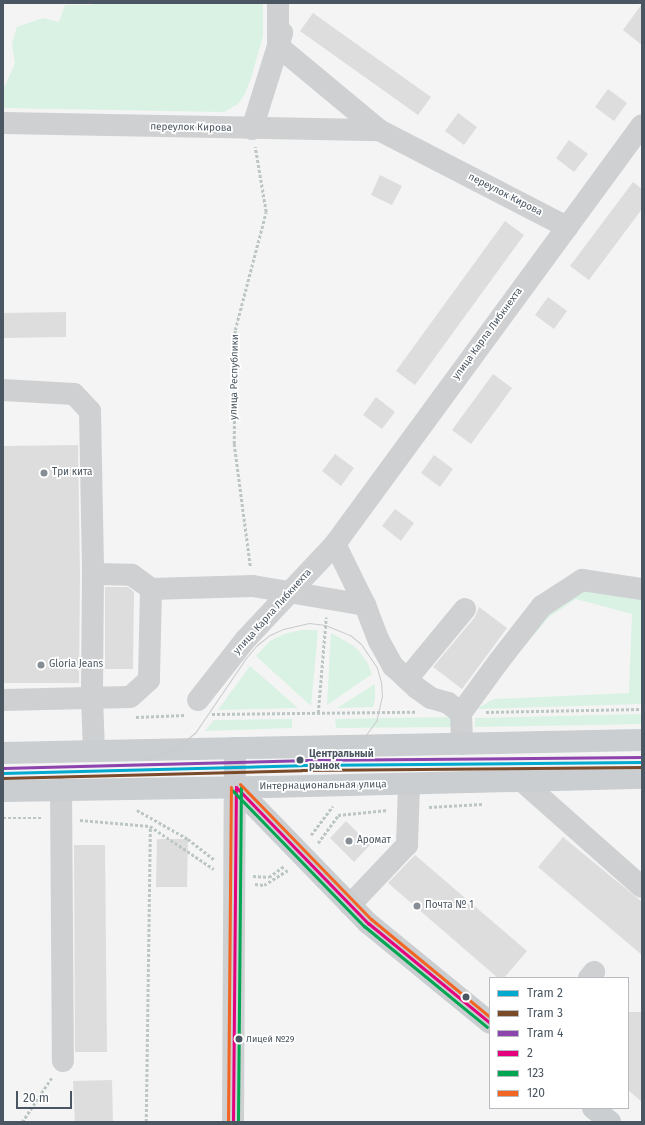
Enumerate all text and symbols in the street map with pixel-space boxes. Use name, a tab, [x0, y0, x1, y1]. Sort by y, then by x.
street label: переулок Кирова	[150, 121, 232, 135]
street label: переулок Кирова	[466, 171, 544, 219]
street label: улица Карла Либкнехта	[451, 286, 525, 382]
street label: улица Республики	[228, 334, 242, 420]
place label: Три кита	[52, 467, 92, 479]
marker: Три кита	[39, 468, 49, 478]
street label: улица Карла Либкнехта	[231, 567, 315, 657]
place label: Gloria Jeans	[49, 659, 103, 671]
marker: Gloria Jeans	[36, 660, 46, 670]
place label: Центральный рынок	[309, 748, 374, 772]
marker: Центральный рынок	[294, 754, 306, 766]
street label: Интернациональная улица	[259, 779, 387, 793]
place label: Аромат	[357, 835, 391, 847]
marker: Аромат	[344, 836, 354, 846]
place label: Почта № 1	[425, 900, 474, 912]
marker: Почта № 1	[412, 901, 422, 911]
legend	[489, 977, 629, 1109]
text: Tram 2	[527, 986, 563, 1000]
unlabelled marker	[461, 992, 471, 1002]
text: Tram 3	[527, 1006, 563, 1020]
text: Tram 4	[527, 1026, 563, 1040]
marker: Лицей №29	[234, 1034, 244, 1044]
place label: Лицей №29	[246, 1034, 294, 1044]
text: 2	[527, 1046, 533, 1060]
text: 123	[527, 1066, 544, 1080]
scale bar	[18, 1083, 74, 1109]
text: 120	[527, 1086, 545, 1100]
text: 20 m	[23, 1091, 49, 1105]

